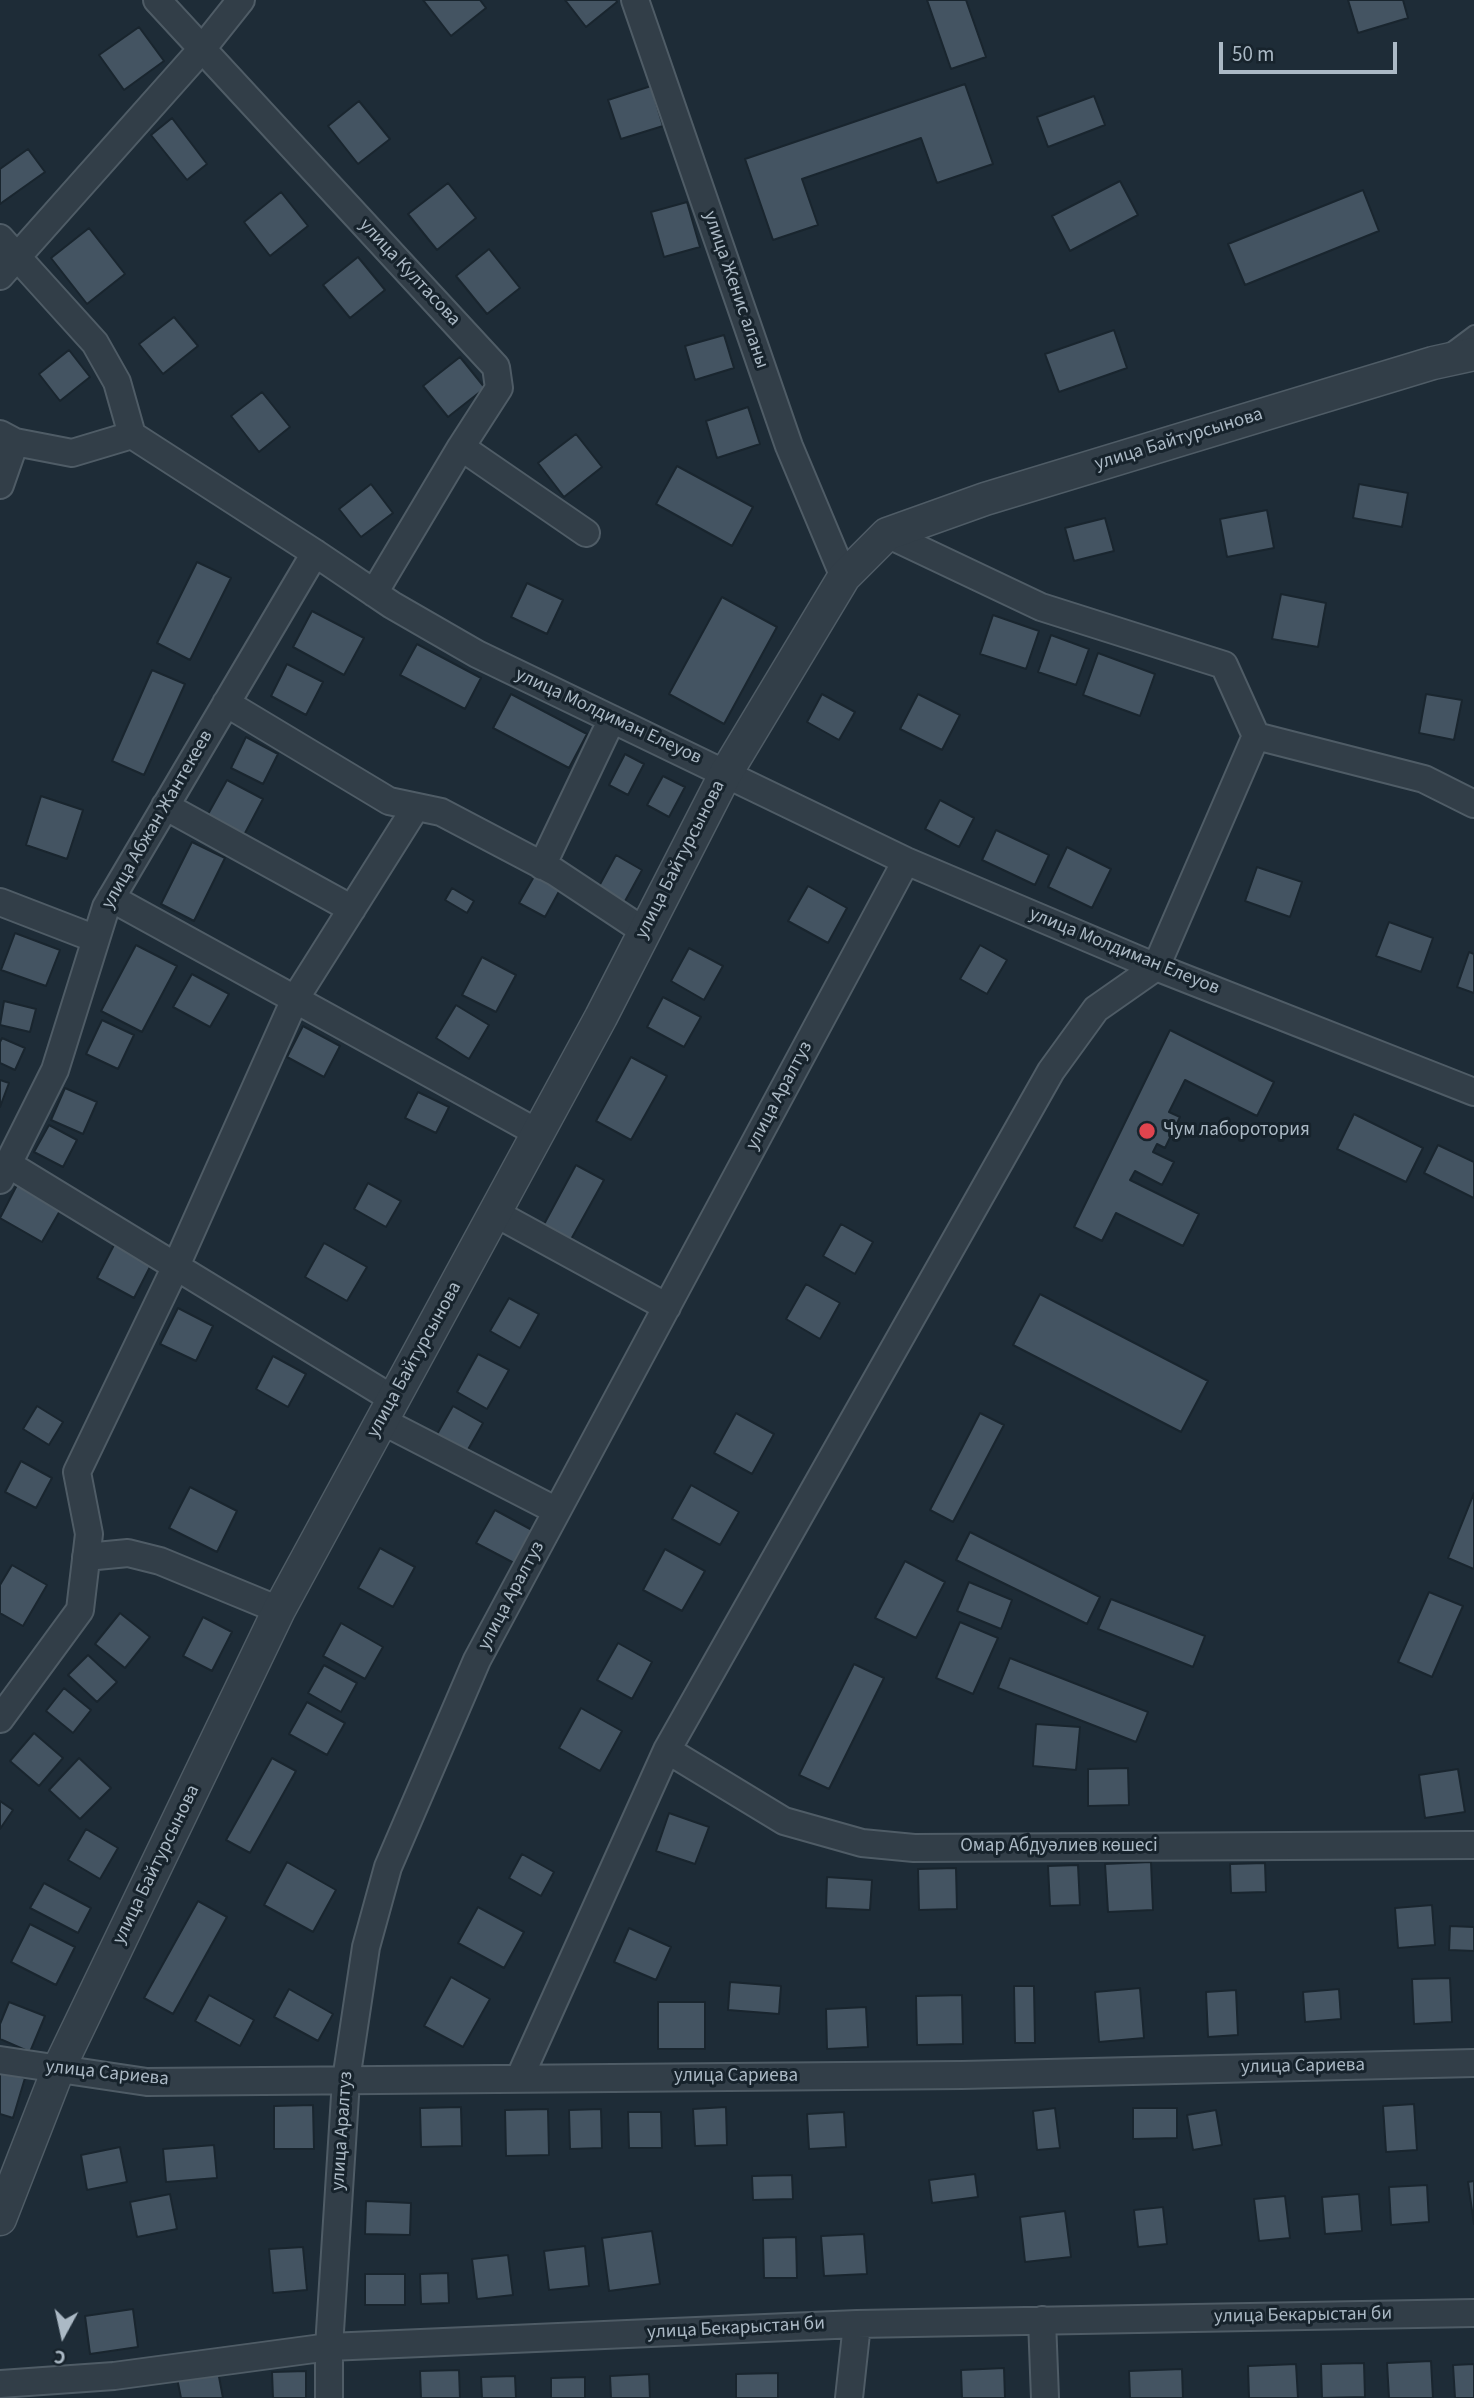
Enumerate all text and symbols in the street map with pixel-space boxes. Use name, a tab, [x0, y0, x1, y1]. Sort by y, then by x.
scale bar	[1222, 28, 1400, 72]
text: 50 m	[1232, 39, 1274, 69]
street label: улица Женис аланы	[697, 208, 773, 372]
street label: улица Култасова	[353, 214, 465, 332]
street label: улица Байтурсынова	[1092, 404, 1266, 476]
street label: улица Молдиман Елеуов	[511, 664, 705, 770]
street label: улица Абжан Жантекеев	[97, 727, 219, 913]
street label: улица Байтурсынова	[631, 777, 731, 943]
street label: улица Молдиман Елеуов	[1026, 903, 1222, 1001]
street label: улица Аралтуз	[742, 1038, 818, 1154]
place label: Чум лаборотория	[1163, 1120, 1310, 1142]
marker: Чум лаборотория	[1137, 1121, 1157, 1141]
street label: улица Байтурсынова	[363, 1278, 467, 1442]
street label: улица Аралтуз	[474, 1538, 550, 1654]
street label: улица Байтурсынова	[108, 1781, 206, 1949]
street label: Омар Абдуәлиев көшесі	[960, 1836, 1158, 1858]
street label: улица Сариева	[1241, 2055, 1365, 2079]
street label: улица Сариева	[44, 2056, 170, 2092]
street label: улица Сариева	[674, 2066, 798, 2088]
street label: улица Аралтуз	[327, 2070, 359, 2192]
north arrow	[28, 2300, 98, 2370]
street label: улица Бекарыстан би	[1214, 2303, 1392, 2329]
street label: улица Бекарыстан би	[646, 2313, 826, 2345]
text: С	[53, 2342, 67, 2370]

